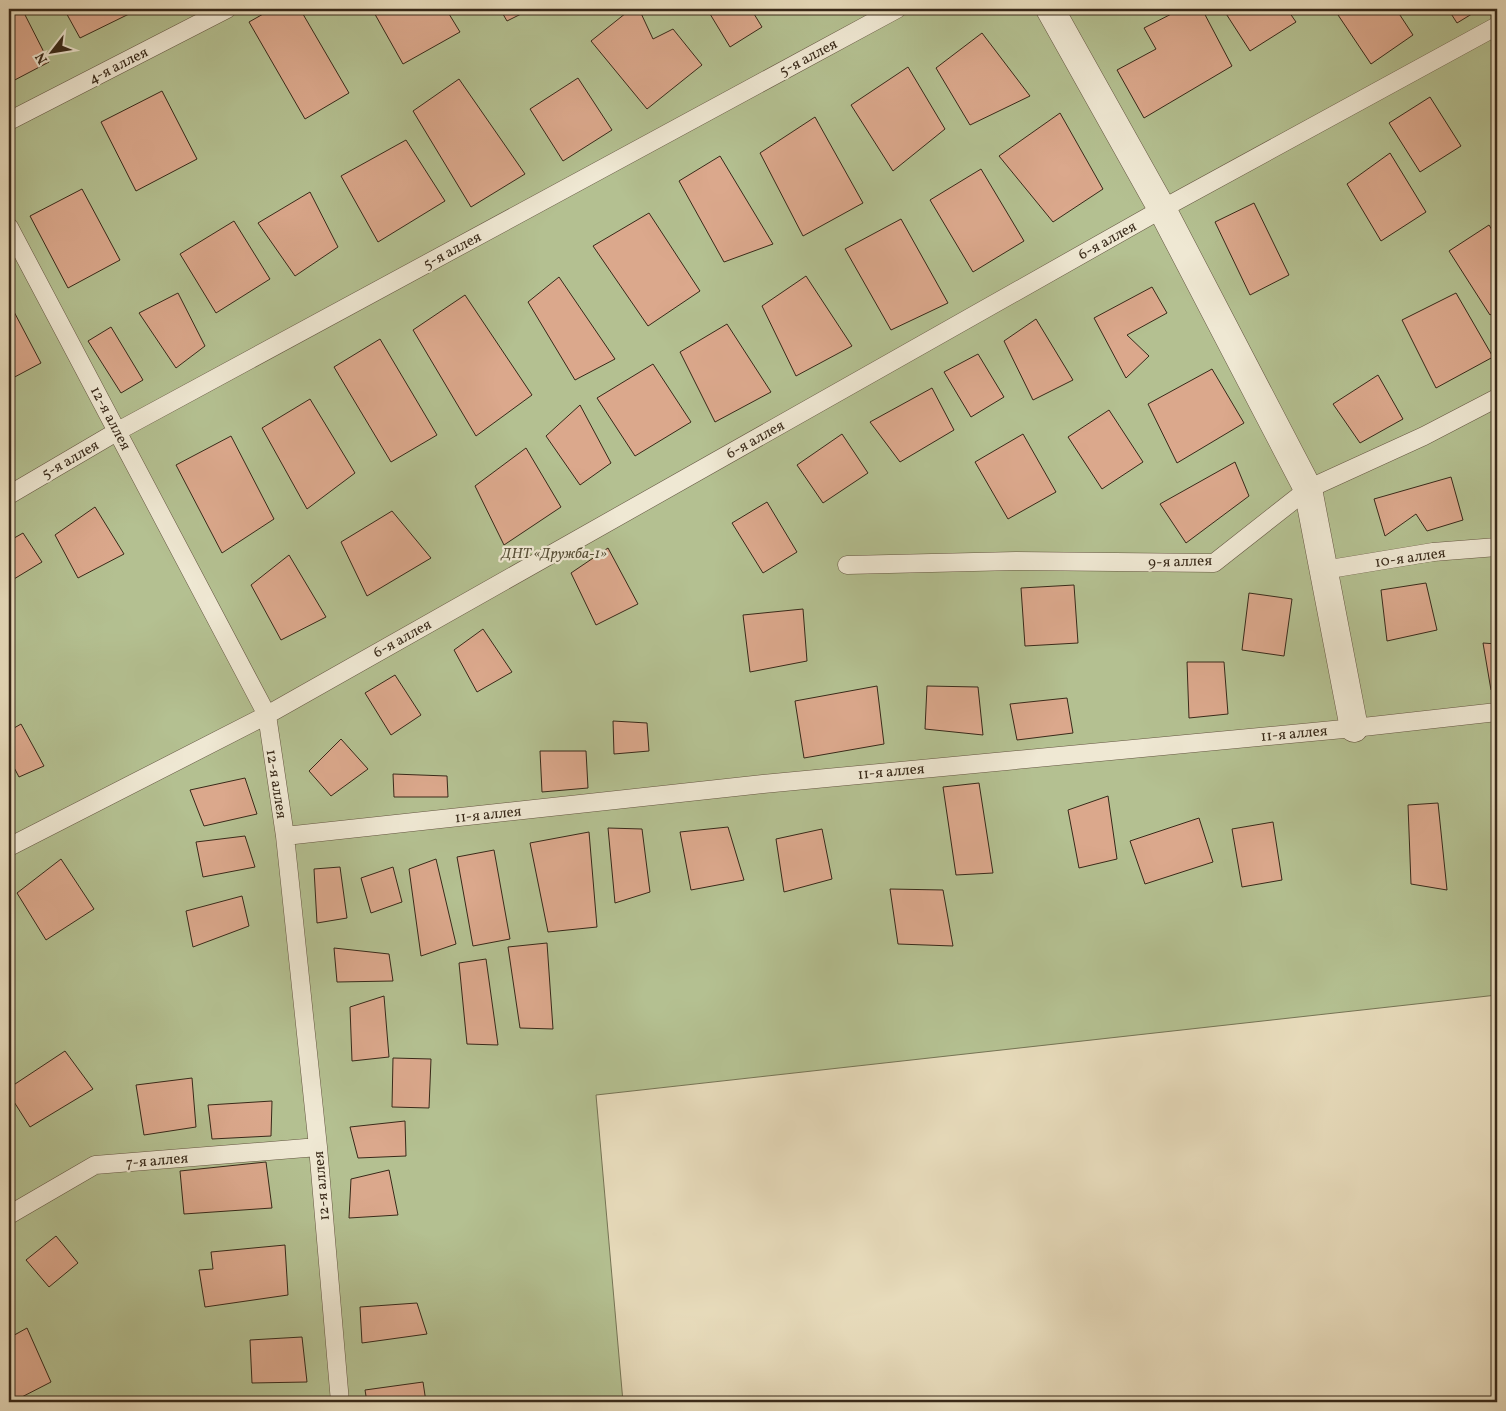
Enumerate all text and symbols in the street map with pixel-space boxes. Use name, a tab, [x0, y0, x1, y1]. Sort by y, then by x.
north arrow	[28, 28, 78, 78]
street label: 5-я аллея	[776, 34, 842, 82]
street label: 4-я аллея	[85, 42, 152, 90]
text: N	[31, 49, 53, 67]
street label: 6-я аллея	[1075, 217, 1141, 266]
street label: 5-я аллея	[420, 227, 486, 275]
street label: 12-я аллея	[84, 383, 135, 455]
street label: 6-я аллея	[723, 416, 789, 465]
street label: 5-я аллея	[38, 435, 103, 485]
street label: 10-я аллея	[1374, 543, 1447, 574]
park label: ДНТ «Дружба-1»	[500, 544, 607, 565]
street label: 9-я аллея	[1148, 551, 1213, 574]
street label: 6-я аллея	[370, 615, 436, 664]
street label: 11-я аллея	[1260, 721, 1329, 748]
street label: 12-я аллея	[260, 748, 291, 820]
street label: 11-я аллея	[857, 759, 926, 786]
street label: 11-я аллея	[454, 802, 523, 829]
street label: 7-я аллея	[125, 1148, 189, 1175]
street label: 12-я аллея	[309, 1150, 336, 1222]

